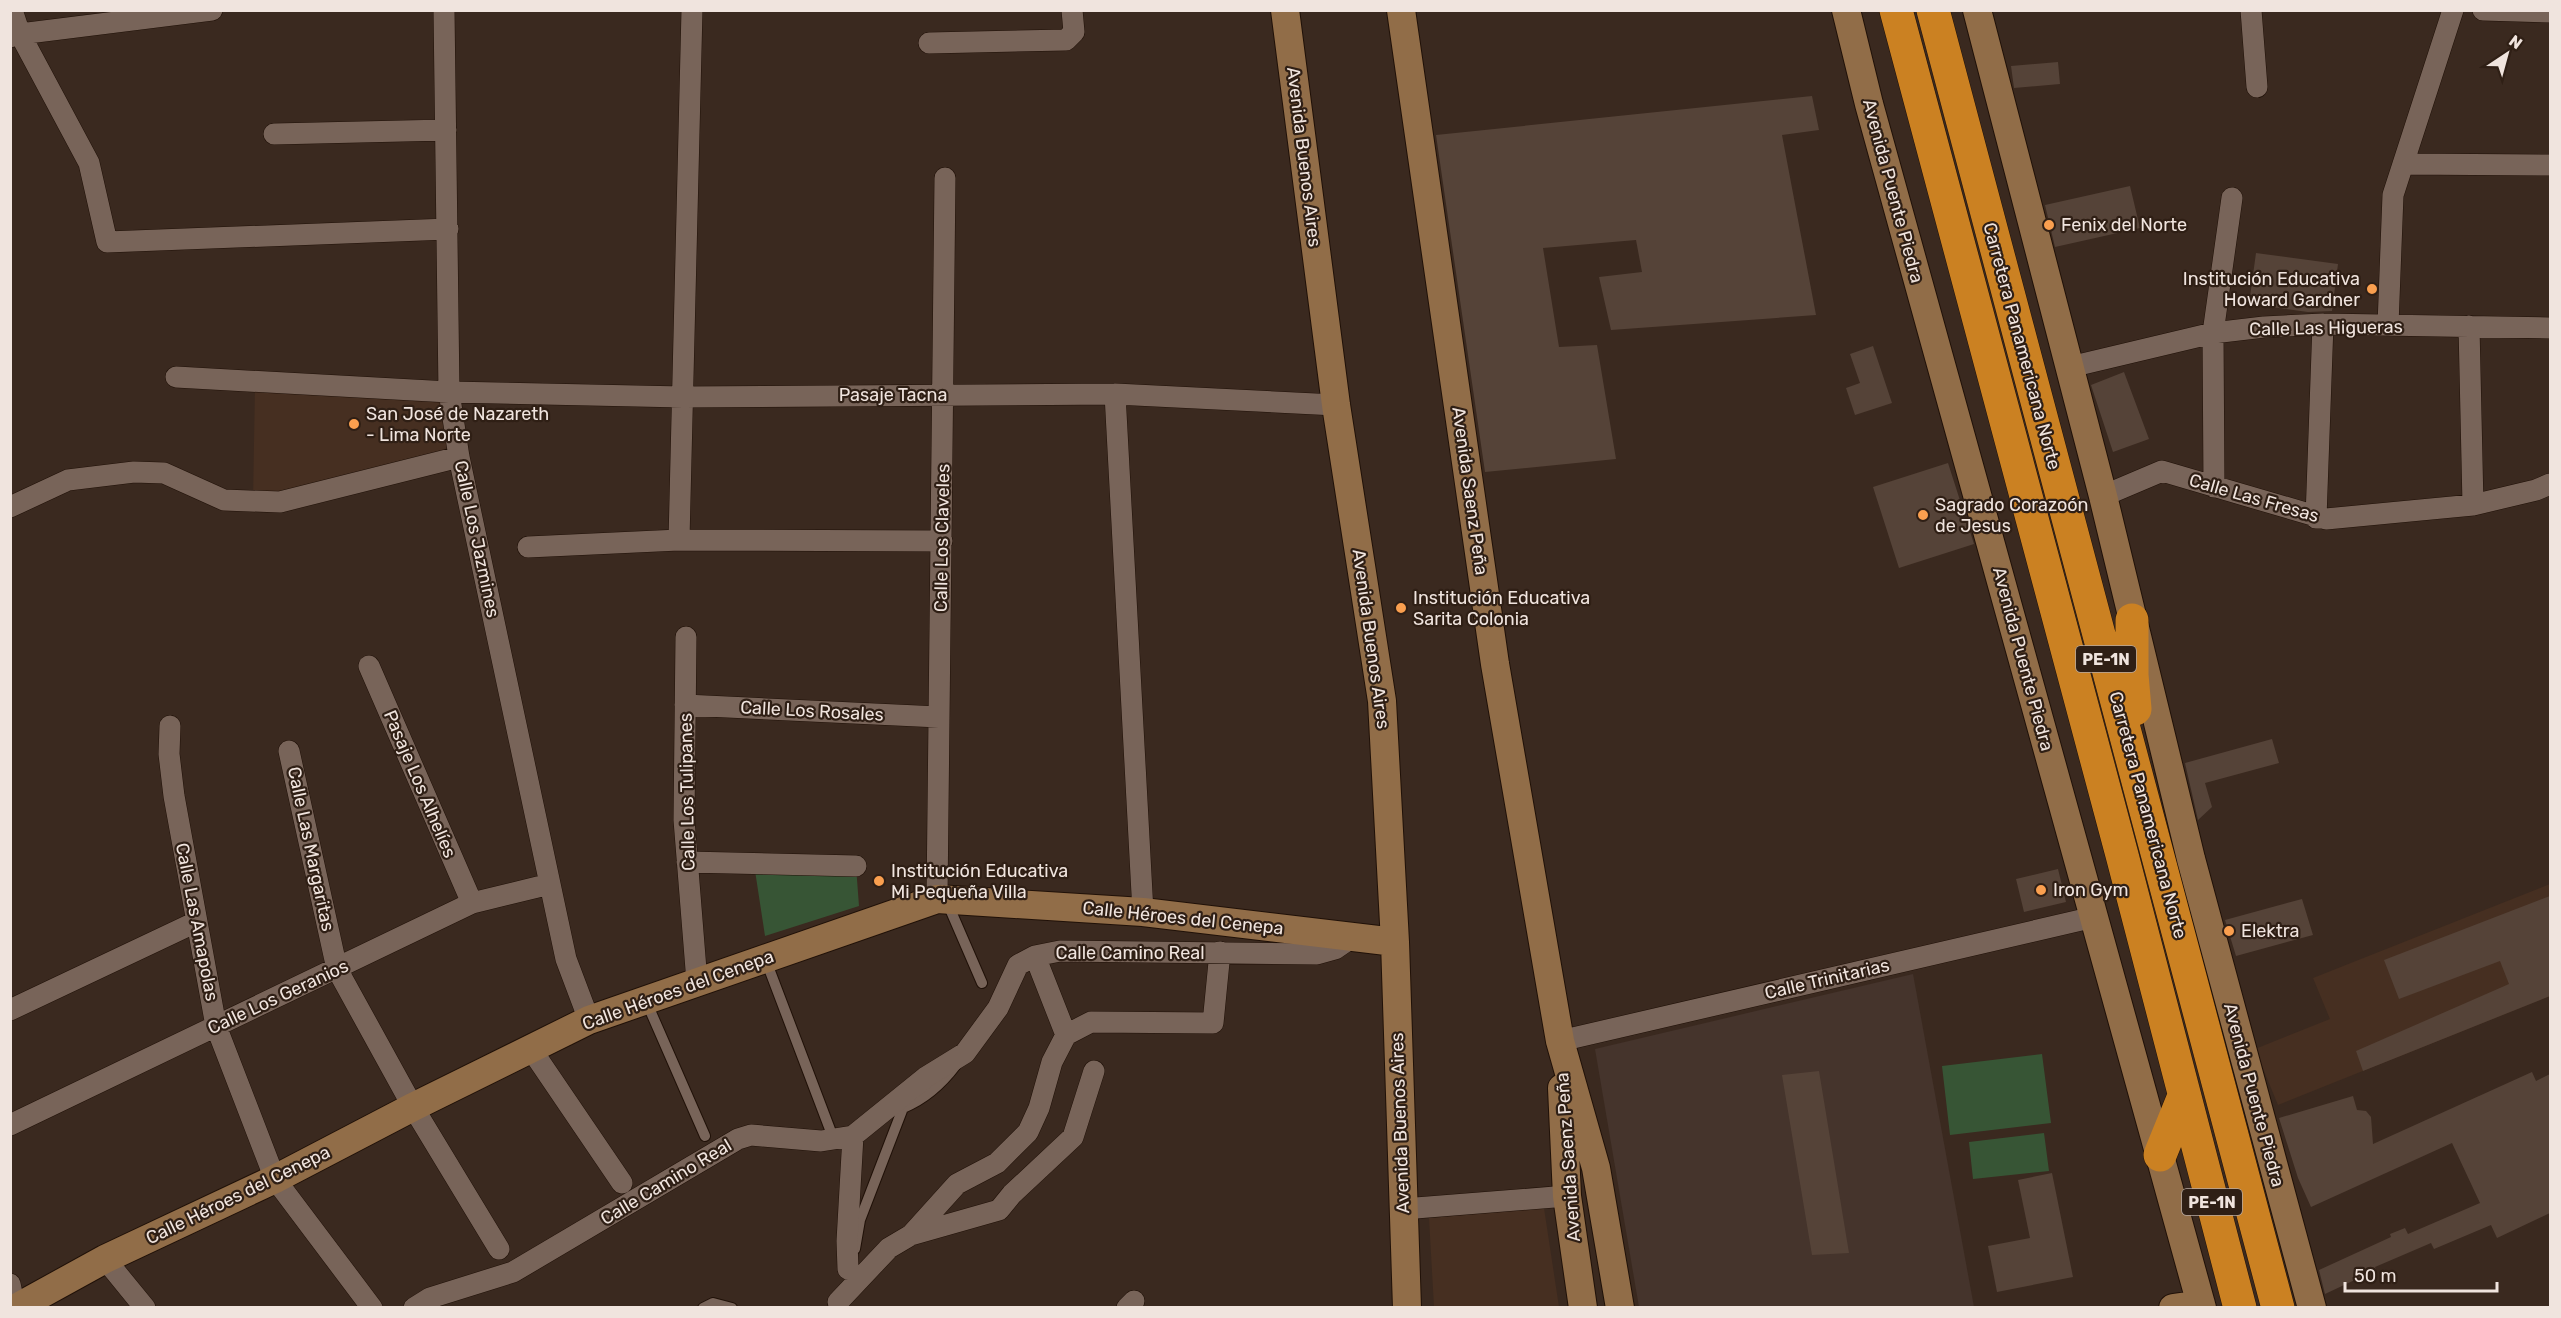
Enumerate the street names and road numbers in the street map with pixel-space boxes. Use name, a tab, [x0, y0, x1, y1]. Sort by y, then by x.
street label: Avenida Buenos Aires	[1282, 66, 1326, 248]
street label: Avenida Puente Piedra	[1858, 97, 1928, 285]
street label: Carretera Panamericana Norte	[1978, 220, 2066, 472]
street label: Calle Las Higueras	[2249, 316, 2403, 340]
street label: Pasaje Tacna	[839, 384, 947, 406]
street label: Avenida Saenz Peña	[1447, 405, 1493, 577]
street label: Calle Los Jazmines	[450, 458, 504, 620]
street label: Calle Los Claveles	[930, 464, 954, 612]
street label: Calle Las Fresas	[2187, 469, 2321, 527]
street label: Avenida Buenos Aires	[1347, 548, 1395, 730]
street label: Avenida Puente Piedra	[1988, 565, 2058, 753]
road number: PE-1N	[2076, 646, 2136, 672]
street label: Carretera Panamericana Norte	[2104, 689, 2192, 941]
street label: Calle Los Rosales	[740, 696, 884, 726]
street label: Pasaje Los Alhelíes	[379, 707, 461, 861]
street label: Calle Los Tulipanes	[675, 713, 699, 871]
street label: Calle Las Margaritas	[283, 765, 339, 933]
street label: Calle Las Amapolas	[171, 841, 223, 1003]
street label: Calle Héroes del Cenepa	[1081, 896, 1285, 940]
street label: Calle Camino Real	[1055, 942, 1205, 964]
street label: Calle Héroes del Cenepa	[579, 945, 777, 1035]
street label: Calle Trinitarias	[1762, 954, 1892, 1004]
street label: Calle Los Geranios	[204, 955, 352, 1039]
street label: Avenida Puente Piedra	[2219, 1001, 2289, 1189]
street label: Avenida Buenos Aires	[1386, 1032, 1414, 1214]
street label: Avenida Saenz Peña	[1551, 1072, 1585, 1242]
street label: Calle Camino Real	[596, 1134, 736, 1230]
street label: Calle Héroes del Cenepa	[142, 1141, 334, 1249]
road number: PE-1N	[2182, 1189, 2242, 1215]

